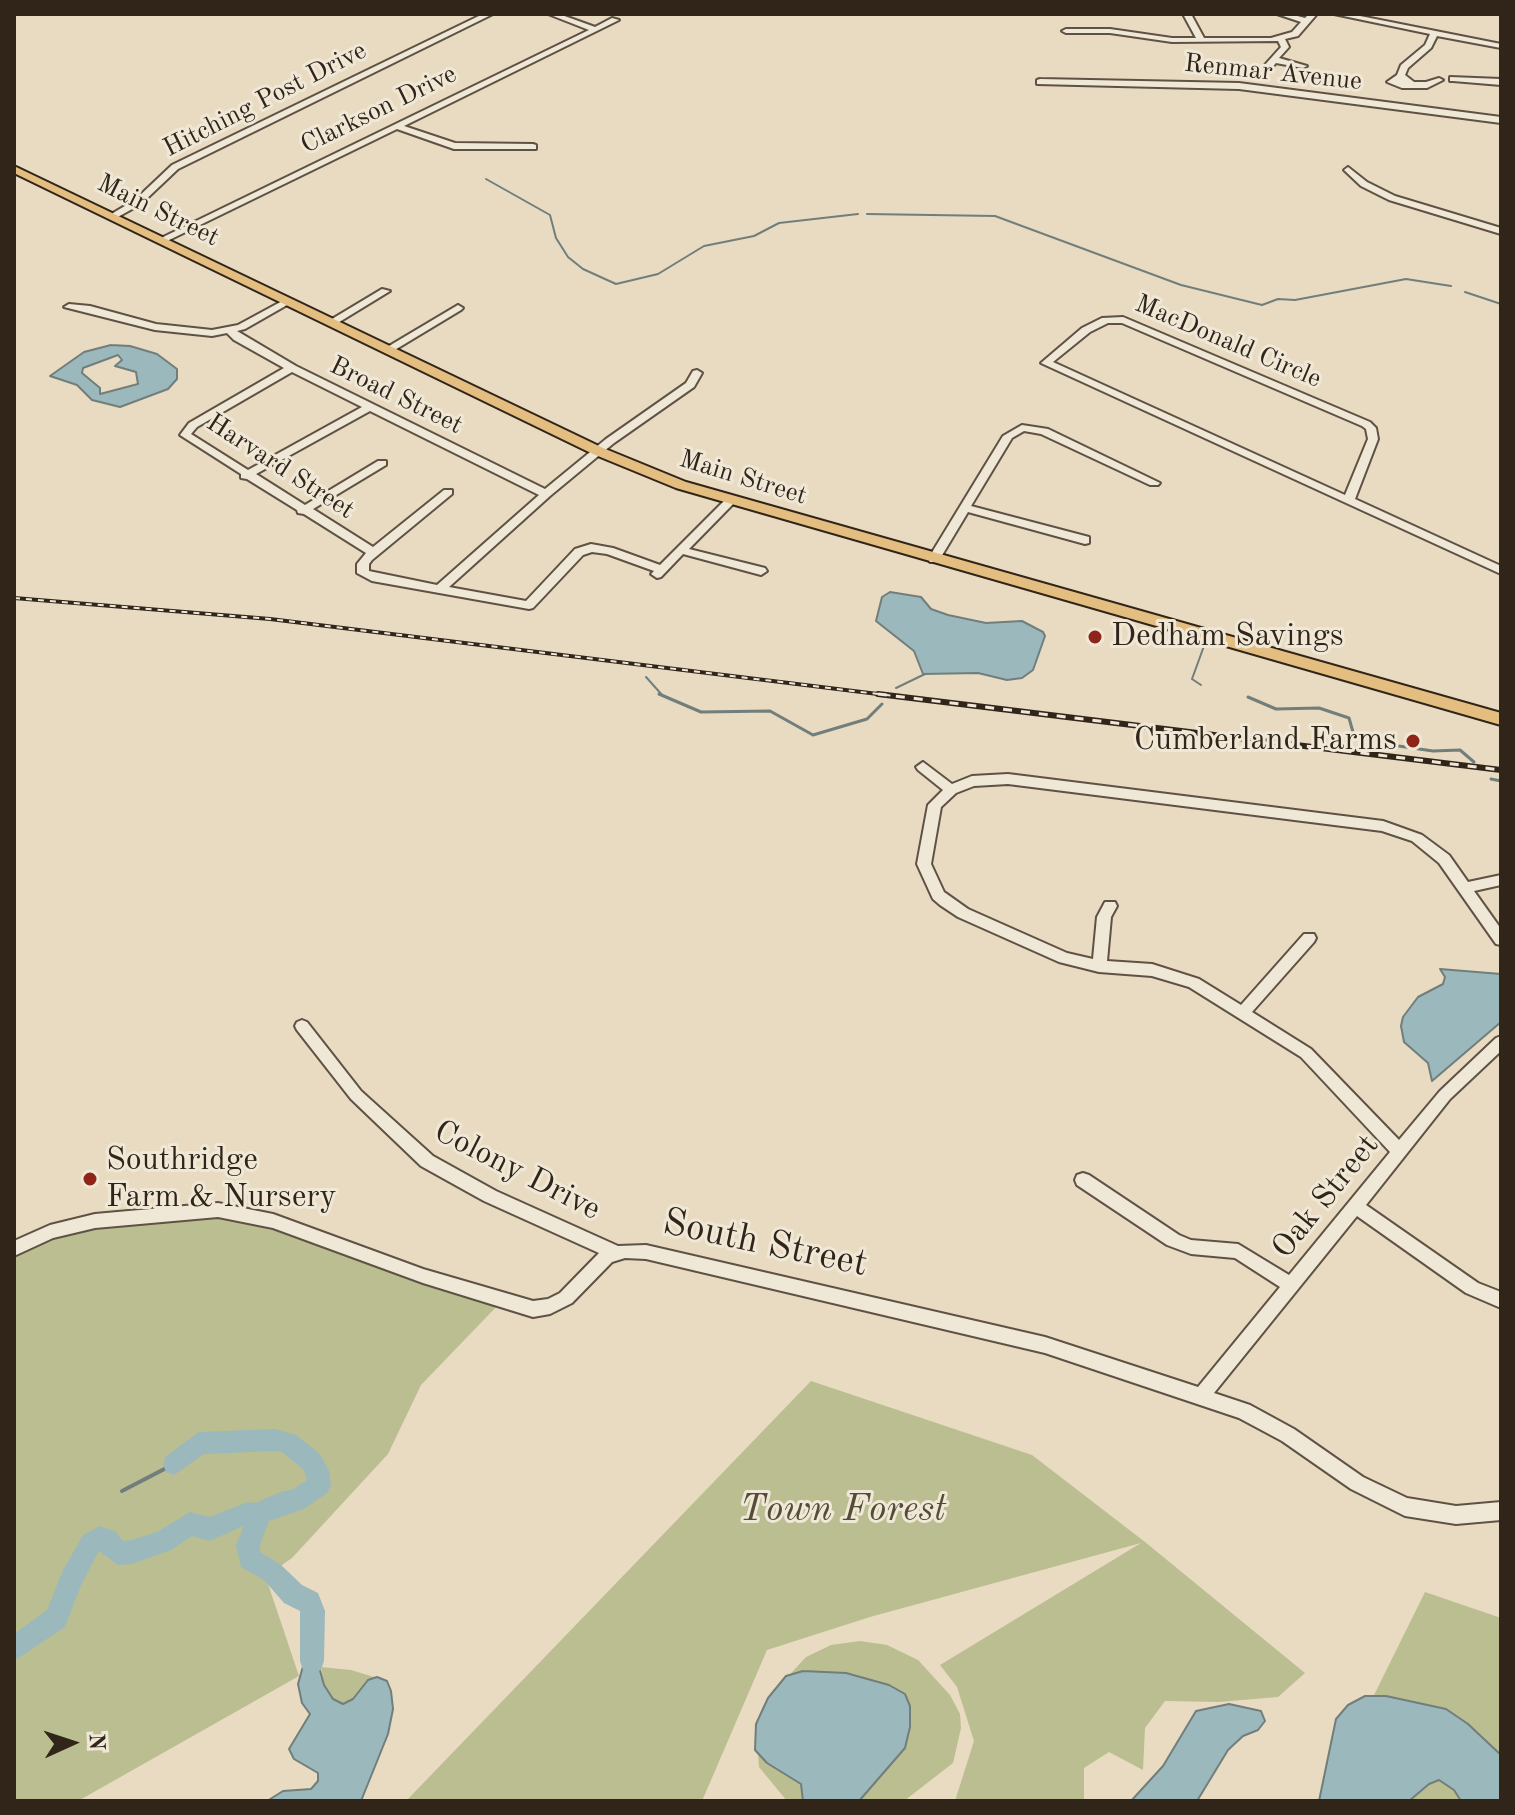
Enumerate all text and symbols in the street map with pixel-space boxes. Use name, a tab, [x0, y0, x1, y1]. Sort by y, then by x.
street label: Hitching Post Drive	[158, 35, 372, 165]
street label: Renmar Avenue	[1183, 48, 1363, 98]
street label: Clarkson Drive	[296, 59, 462, 161]
street label: Main Street	[92, 168, 224, 254]
street label: MacDonald Circle	[1130, 289, 1326, 395]
street label: Broad Street	[324, 350, 468, 442]
street label: Harvard Street	[200, 408, 360, 526]
street label: Main Street	[675, 444, 811, 512]
place label: Dedham Savings	[1111, 618, 1344, 656]
marker: Dedham Savings	[1086, 628, 1104, 646]
place label: Cumberland Farms	[1134, 722, 1397, 760]
marker: Cumberland Farms	[1404, 732, 1422, 750]
street label: Colony Drive	[427, 1113, 607, 1229]
street label: Oak Street	[1264, 1127, 1388, 1267]
place label: Southridge Farm & Nursery	[106, 1142, 337, 1217]
marker: Southridge Farm & Nursery	[81, 1170, 99, 1188]
street label: South Street	[659, 1200, 871, 1288]
park label: Town Forest	[740, 1487, 946, 1533]
north arrow	[32, 1703, 112, 1783]
text: N	[85, 1733, 107, 1751]

